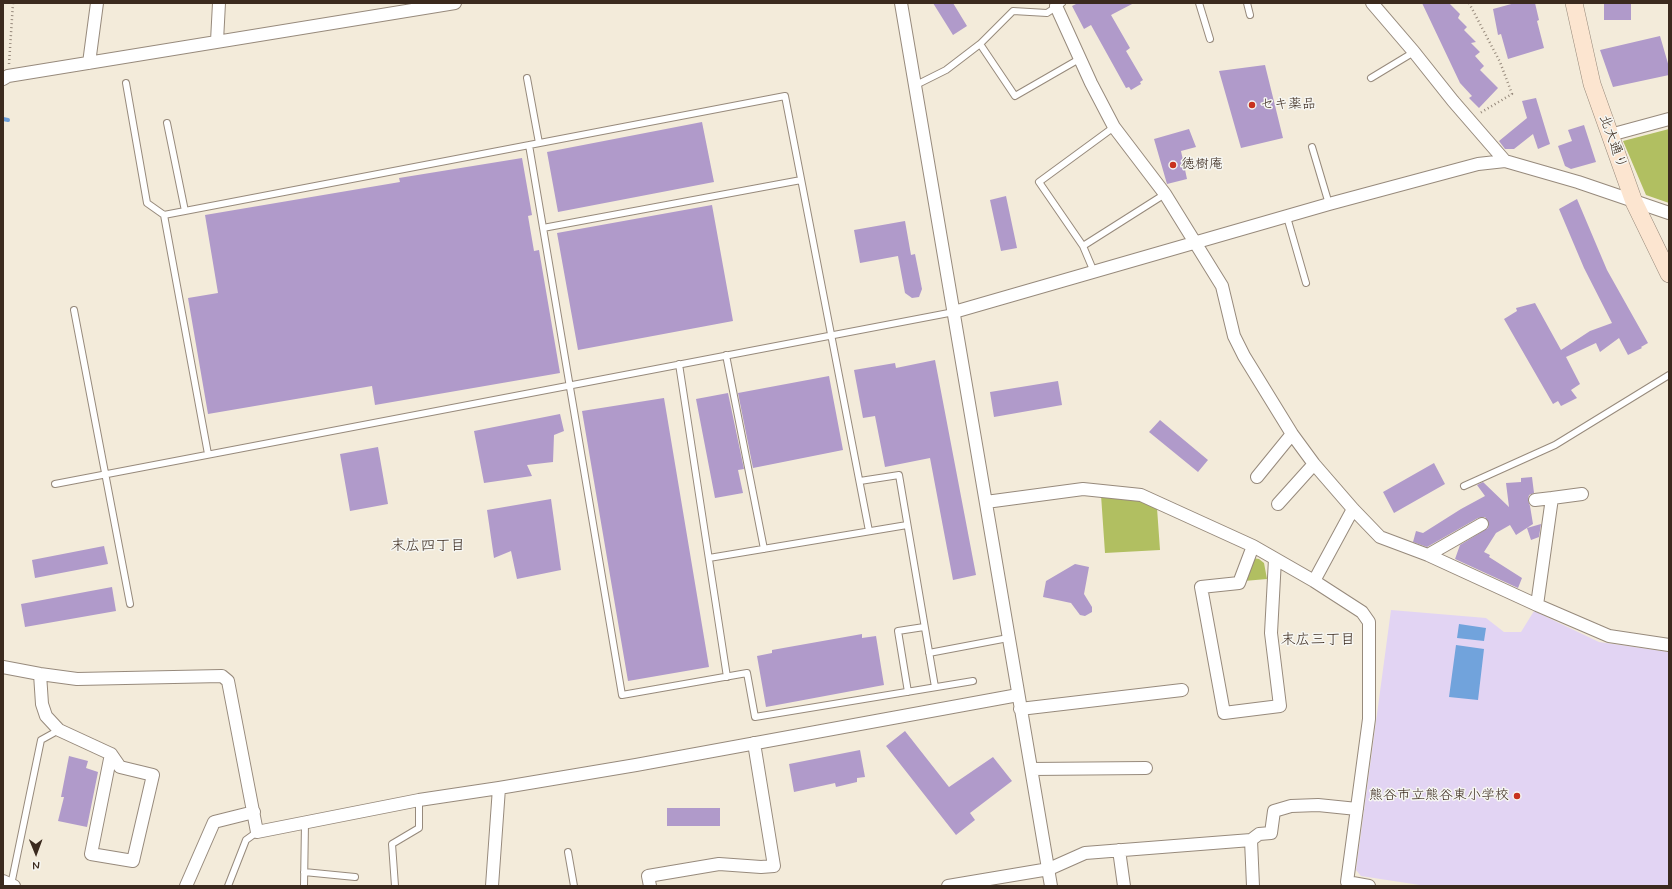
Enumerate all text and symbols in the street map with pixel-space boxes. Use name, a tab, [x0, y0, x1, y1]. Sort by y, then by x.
place label: セキ薬品	[1260, 97, 1316, 113]
marker: セキ薬品	[1247, 100, 1257, 110]
street label: 北大通り	[1595, 113, 1629, 171]
place label: 徳樹庵	[1181, 157, 1223, 173]
marker: 徳樹庵	[1168, 160, 1178, 170]
district label: 末広四丁目	[391, 538, 465, 556]
district label: 末広三丁目	[1281, 632, 1355, 650]
place label: 熊谷市立熊谷東小学校	[1369, 788, 1509, 804]
marker: 熊谷市立熊谷東小学校	[1512, 791, 1522, 801]
north arrow	[16, 833, 56, 873]
text: N	[32, 858, 40, 872]

